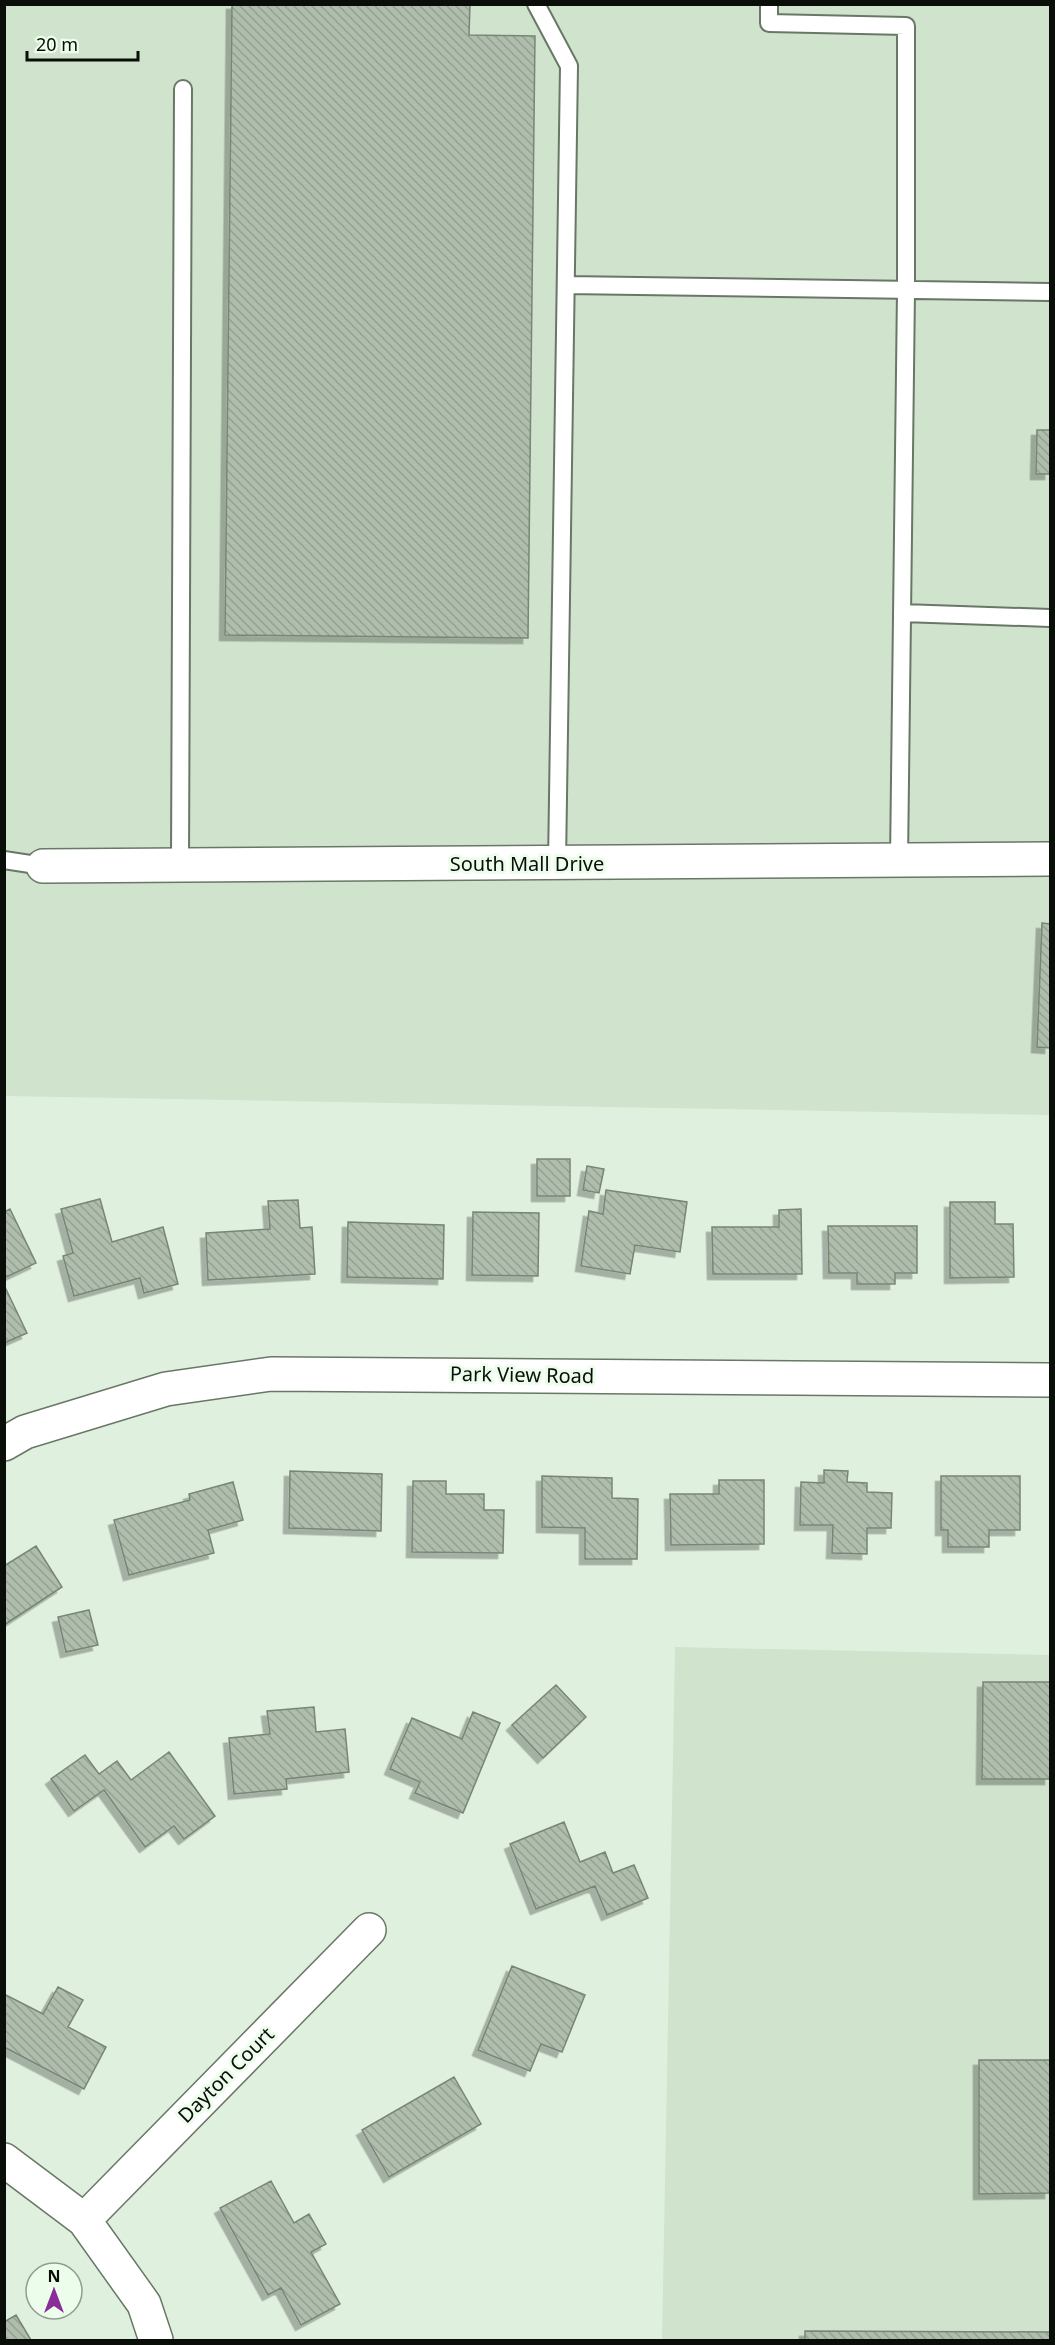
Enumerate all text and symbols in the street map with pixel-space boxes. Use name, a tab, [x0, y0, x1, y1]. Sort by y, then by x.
scale bar	[27, 24, 138, 62]
text: 20 m	[36, 32, 78, 56]
street label: South Mall Drive	[450, 850, 604, 877]
street label: Park View Road	[450, 1360, 594, 1389]
street label: Dayton Court	[172, 2021, 280, 2129]
north arrow	[24, 2261, 84, 2321]
text: N	[47, 2265, 61, 2287]

